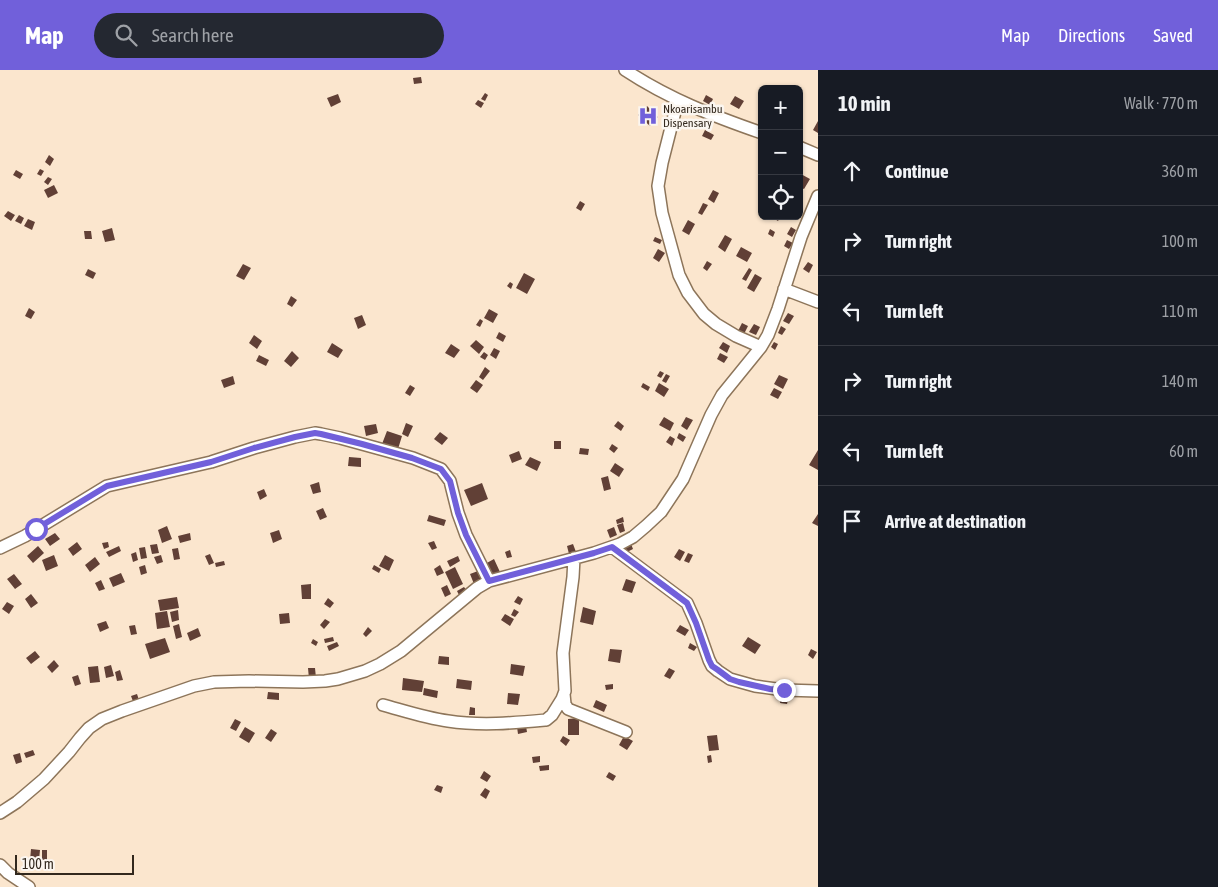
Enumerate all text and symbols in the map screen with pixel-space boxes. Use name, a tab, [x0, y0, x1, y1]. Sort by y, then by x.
search box	[94, 13, 444, 58]
icon: search	[112, 21, 140, 49]
text: Map	[25, 22, 64, 49]
text: Search here	[152, 24, 234, 46]
text: Map	[1001, 25, 1030, 46]
text: Directions	[1058, 25, 1125, 46]
text: Saved	[1153, 25, 1193, 46]
map controls	[758, 85, 803, 220]
button: +	[758, 85, 803, 130]
text: 10 min	[838, 91, 891, 115]
text: Walk · 770 m	[1124, 94, 1198, 112]
place label: Nkoarisambu Dispensary	[663, 102, 723, 130]
hospital icon: Nkoarisambu Dispensary	[637, 105, 659, 127]
button: −	[758, 130, 803, 175]
icon: ahead	[838, 157, 866, 185]
text: Continue	[885, 160, 949, 182]
text: 360 m	[1162, 162, 1198, 180]
button: locate	[758, 175, 803, 220]
icon: right	[838, 227, 866, 255]
text: Turn right	[885, 230, 952, 252]
text: 100 m	[1162, 232, 1198, 250]
icon: left	[838, 297, 866, 325]
text: Turn left	[885, 300, 943, 322]
text: 110 m	[1162, 302, 1198, 320]
icon: right	[838, 367, 866, 395]
text: Turn right	[885, 370, 952, 392]
text: 140 m	[1162, 372, 1198, 390]
icon: left	[838, 437, 866, 465]
text: Turn left	[885, 440, 943, 462]
text: 60 m	[1169, 442, 1198, 460]
icon: arrive	[838, 507, 866, 535]
text: Arrive at destination	[885, 510, 1026, 532]
route start	[25, 518, 48, 541]
route end	[773, 679, 796, 702]
scale bar	[15, 852, 134, 875]
text: 100 m	[22, 856, 54, 872]

